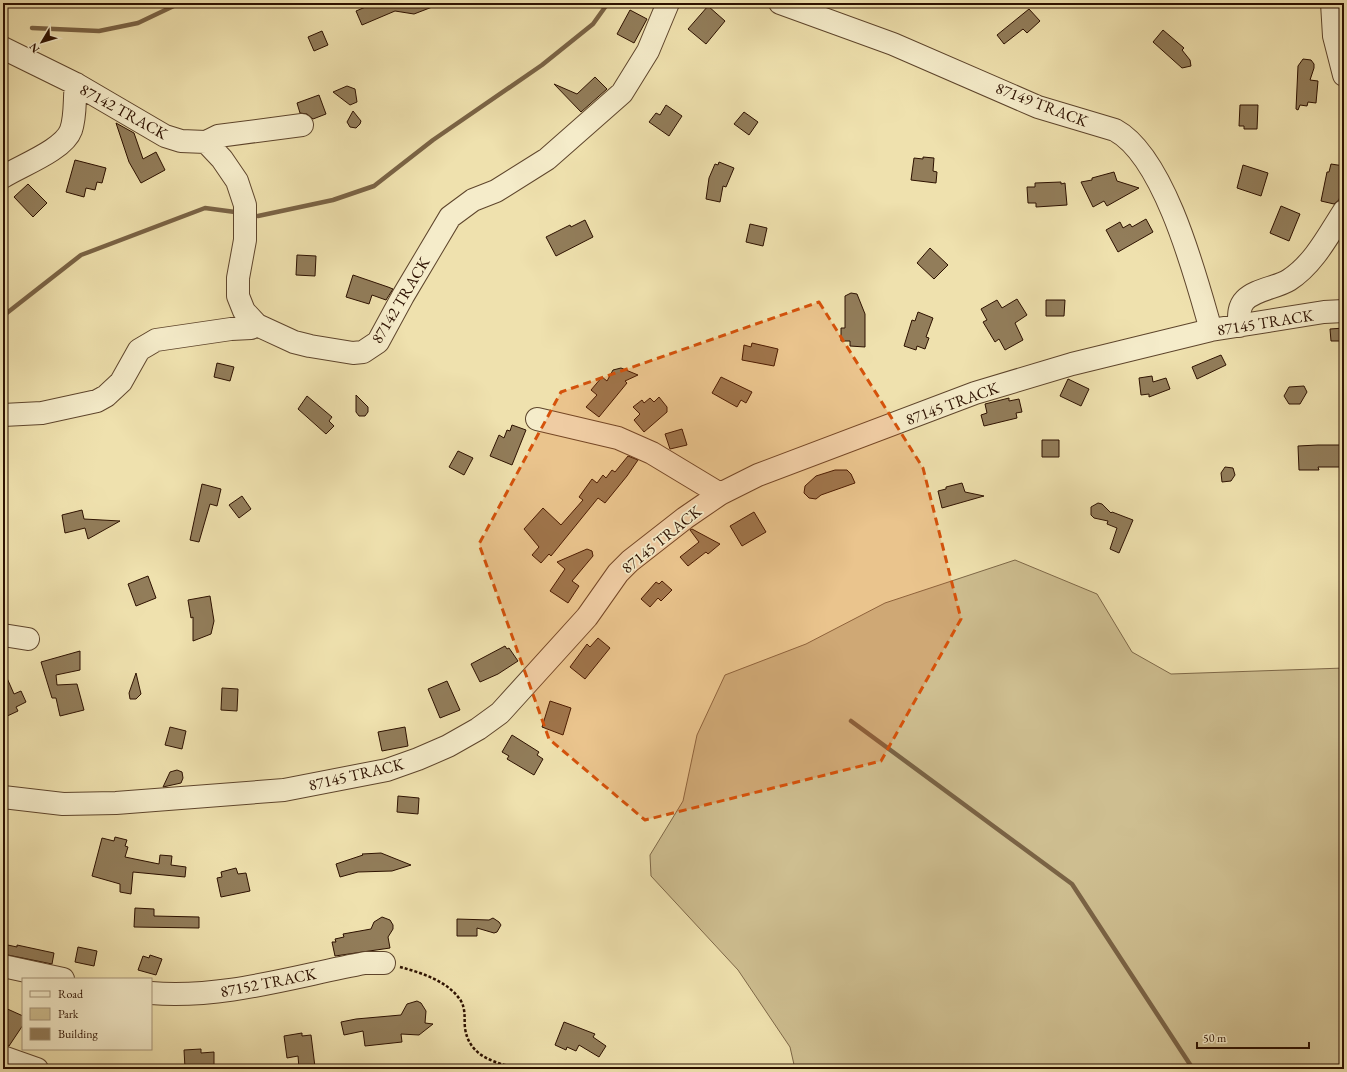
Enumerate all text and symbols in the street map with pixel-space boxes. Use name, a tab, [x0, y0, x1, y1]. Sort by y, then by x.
north arrow	[22, 22, 62, 62]
text: N	[26, 40, 42, 56]
street label: 87149 TRACK	[993, 77, 1092, 132]
street label: 87142 TRACK	[76, 79, 172, 145]
street label: 87142 TRACK	[366, 252, 435, 347]
street label: 87145 TRACK	[1215, 304, 1316, 340]
street label: 87145 TRACK	[903, 377, 1002, 430]
street label: 87145 TRACK	[617, 500, 707, 578]
street label: 87145 TRACK	[306, 753, 407, 796]
street label: 87152 TRACK	[218, 963, 319, 1002]
legend	[22, 978, 152, 1050]
text: Road	[58, 986, 84, 1002]
text: Park	[58, 1006, 79, 1022]
scale bar	[1197, 1024, 1309, 1050]
text: Building	[58, 1026, 99, 1042]
text: 50 m	[1203, 1030, 1227, 1046]

